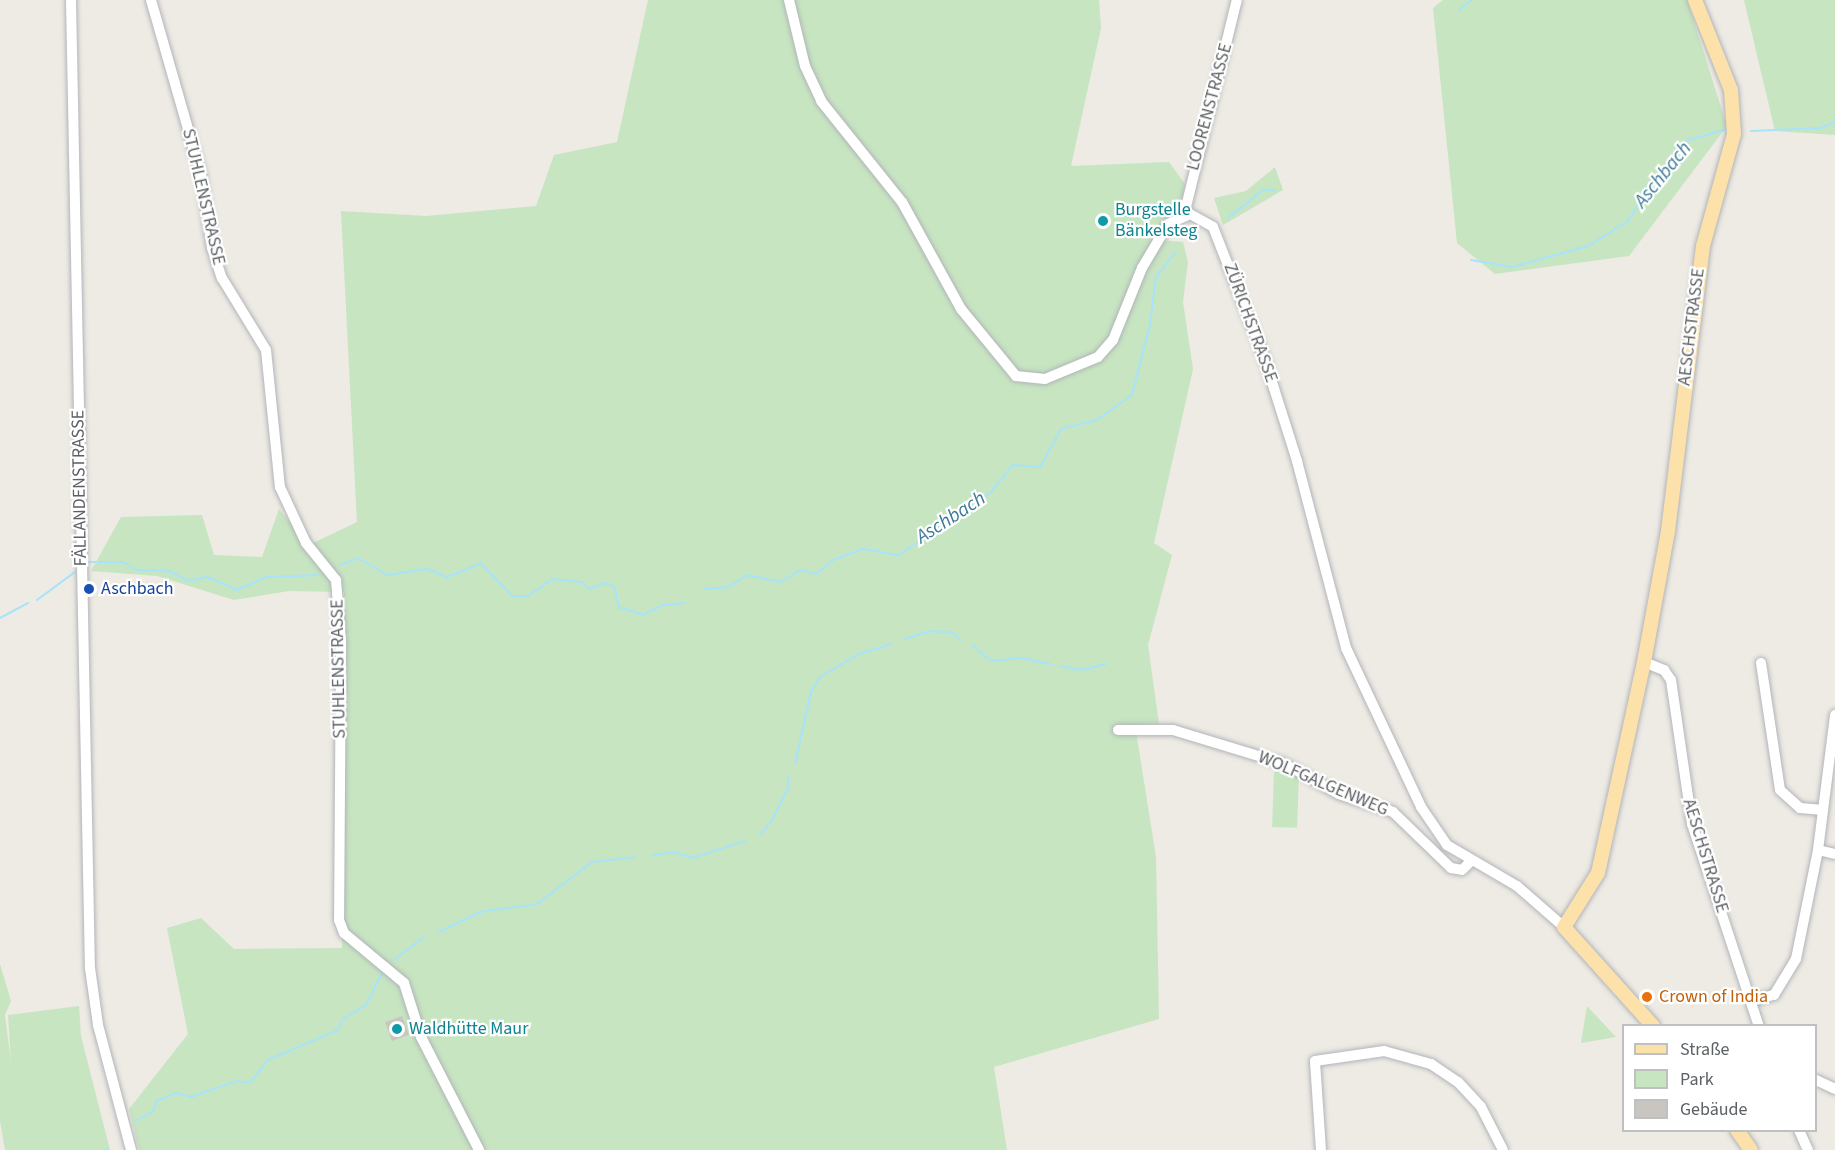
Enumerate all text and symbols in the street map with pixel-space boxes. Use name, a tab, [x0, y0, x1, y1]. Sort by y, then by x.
street label: LOORENSTRASSE	[1183, 41, 1237, 173]
street label: STUHLENSTRASSE	[177, 127, 229, 267]
water label: Aschbach	[1629, 137, 1697, 213]
place label: Burgstelle Bänkelsteg	[1115, 200, 1197, 242]
marker: Burgstelle Bänkelsteg	[1096, 214, 1110, 228]
street label: ZÜRICHSTRASSE	[1218, 260, 1282, 386]
street label: AESCHSTRASSE	[1674, 267, 1710, 387]
street label: FÄLLANDENSTRASSE	[68, 410, 92, 566]
water label: Aschbach	[912, 487, 990, 549]
place label: Aschbach	[101, 578, 174, 600]
marker: Aschbach	[82, 582, 96, 596]
street label: STUHLENSTRASSE	[327, 599, 351, 739]
street label: WOLFGALGENWEG	[1255, 747, 1391, 821]
street label: AESCHSTRASSE	[1677, 796, 1733, 916]
place label: Crown of India	[1659, 986, 1768, 1008]
marker: Crown of India	[1640, 990, 1654, 1004]
place label: Waldhütte Maur	[409, 1018, 528, 1040]
marker: Waldhütte Maur	[390, 1022, 404, 1036]
legend	[1622, 1024, 1817, 1132]
text: Straße	[1680, 1037, 1729, 1062]
text: Park	[1680, 1067, 1714, 1092]
text: Gebäude	[1680, 1097, 1748, 1122]

